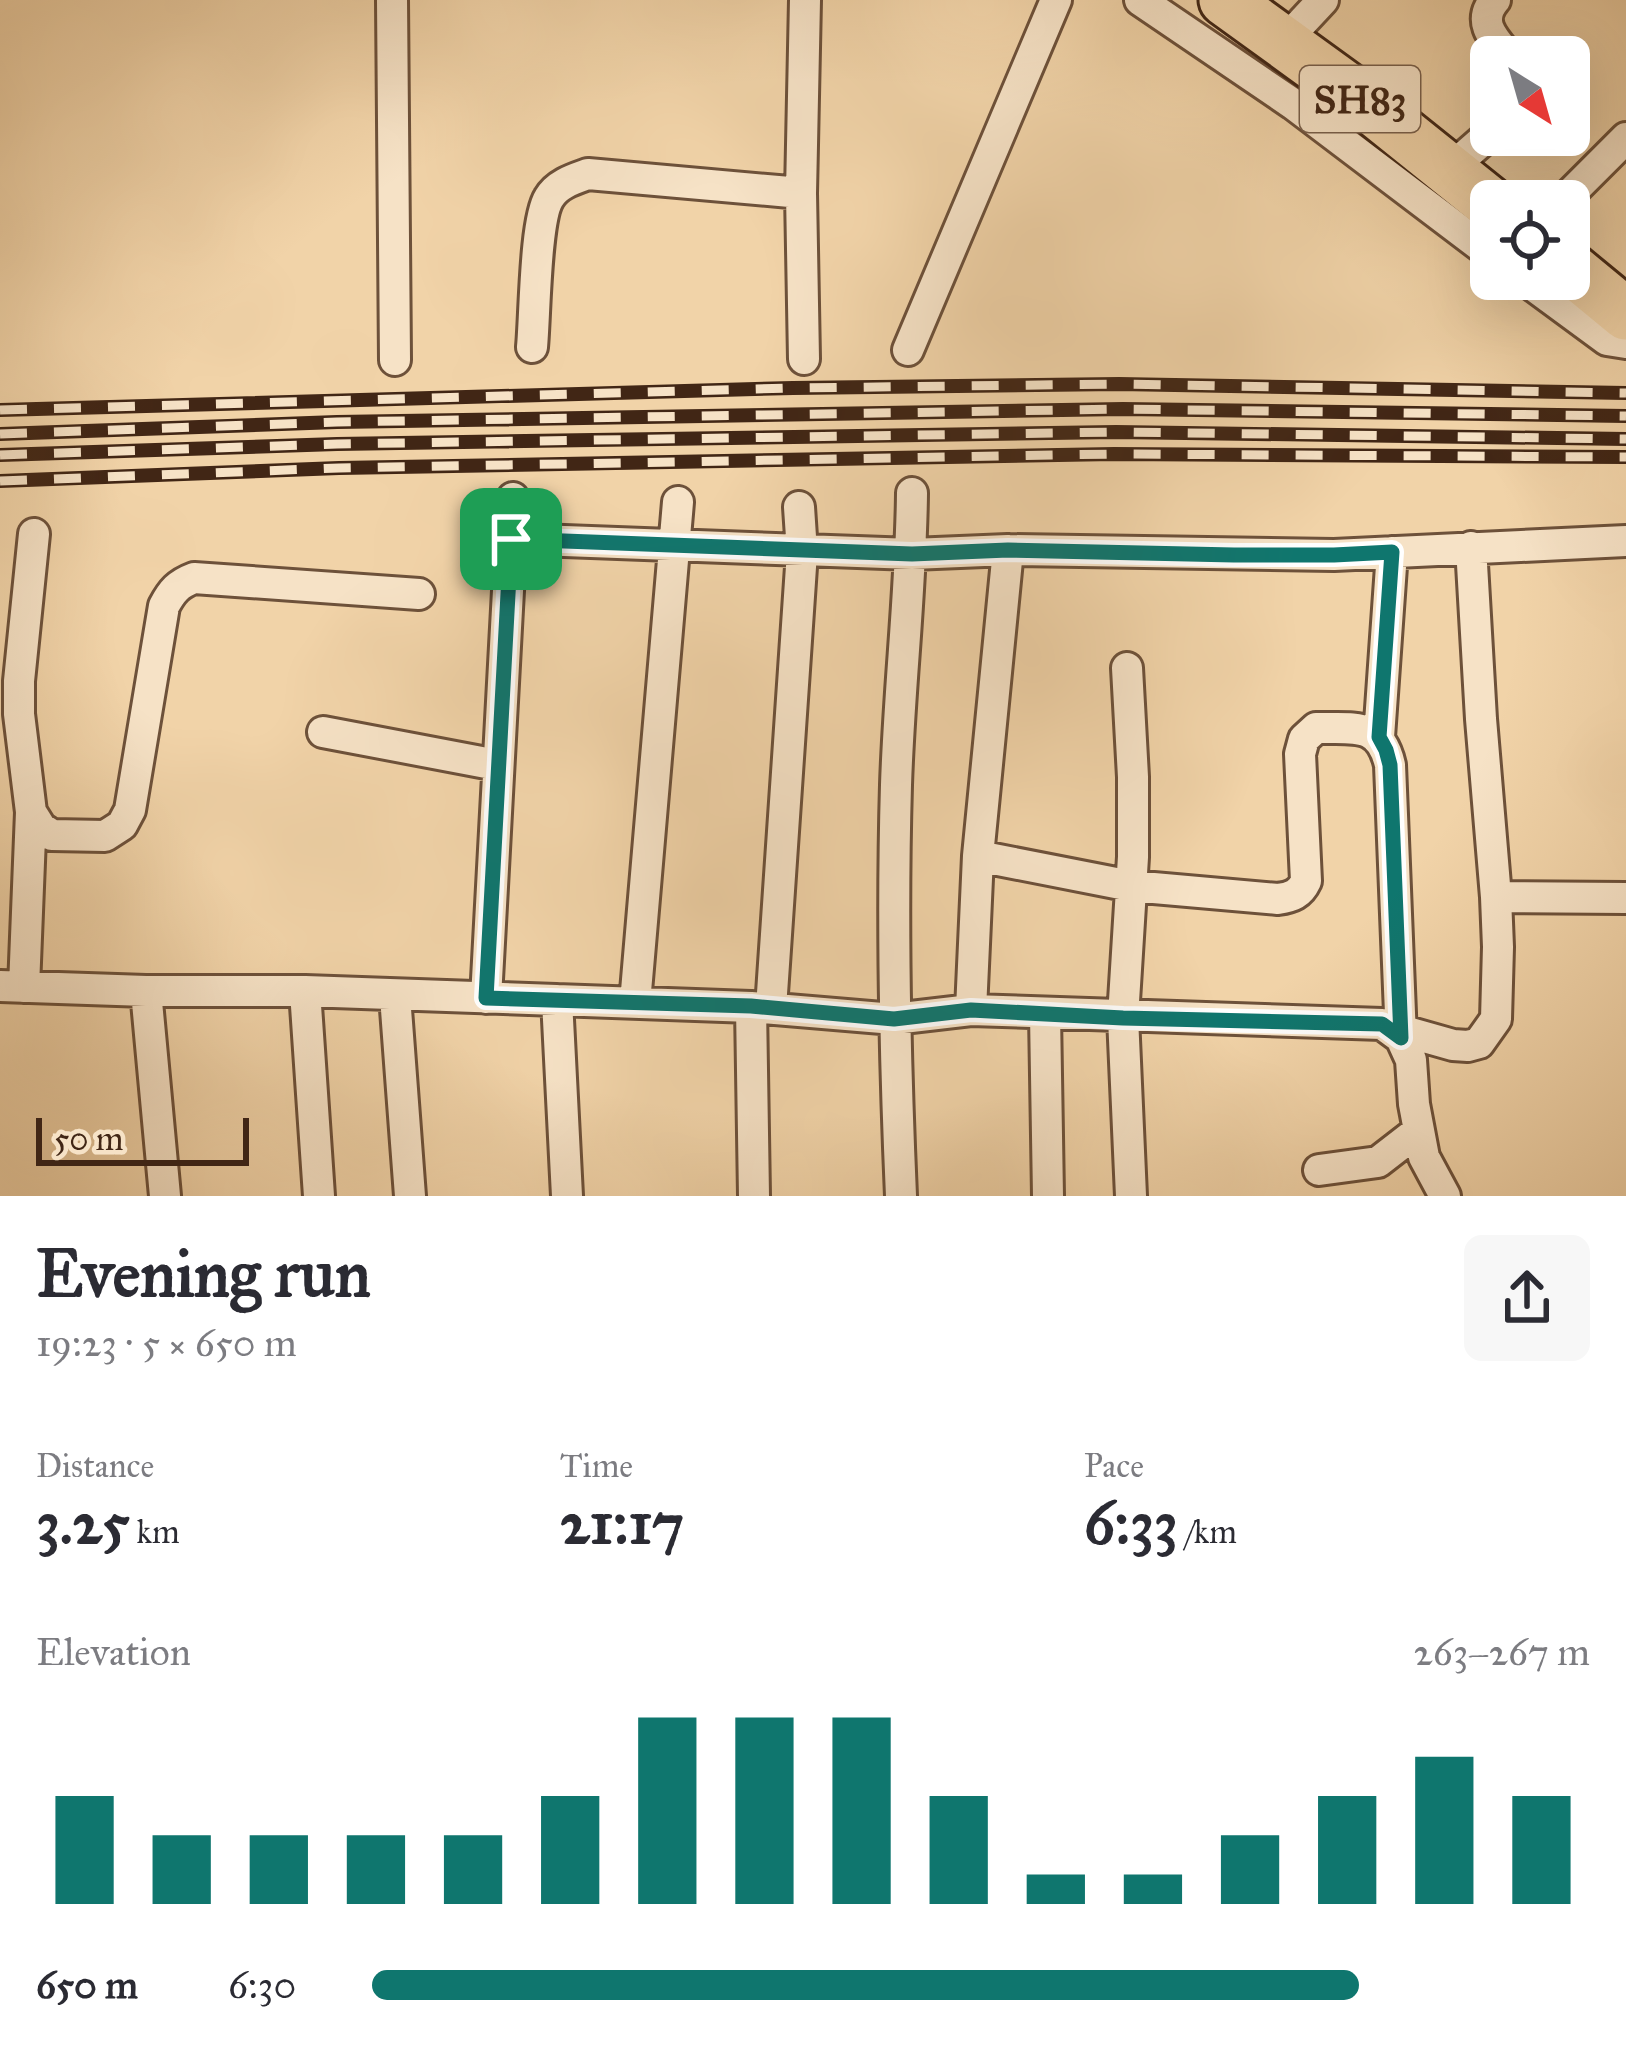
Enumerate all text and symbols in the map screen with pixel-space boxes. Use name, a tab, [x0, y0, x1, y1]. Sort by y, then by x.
north arrow	[1470, 36, 1590, 156]
map controls	[1470, 36, 1590, 300]
road number: SH83	[1300, 66, 1420, 132]
button: locate	[1470, 180, 1590, 300]
pin	[460, 488, 562, 590]
icon: arrive	[478, 506, 544, 572]
scale bar	[36, 1112, 249, 1165]
text: 50 m	[54, 1119, 123, 1159]
text: Evening run	[36, 1233, 371, 1314]
button: share	[1464, 1235, 1590, 1361]
text: 19:23 · 5 × 650 m	[36, 1319, 297, 1367]
text: Distance	[36, 1446, 154, 1486]
text: Time	[560, 1446, 633, 1486]
text: Pace	[1084, 1446, 1144, 1486]
text: 3.25	[36, 1486, 130, 1559]
text: 21:17	[560, 1486, 684, 1559]
text: 6:33	[1084, 1486, 1178, 1559]
text: km	[130, 1512, 180, 1552]
text: /km	[1178, 1512, 1237, 1552]
text: Elevation	[36, 1628, 191, 1676]
text: 263–267 m	[1414, 1628, 1590, 1676]
text: 650 m	[36, 1961, 138, 2009]
text: 6:30	[228, 1961, 296, 2009]

